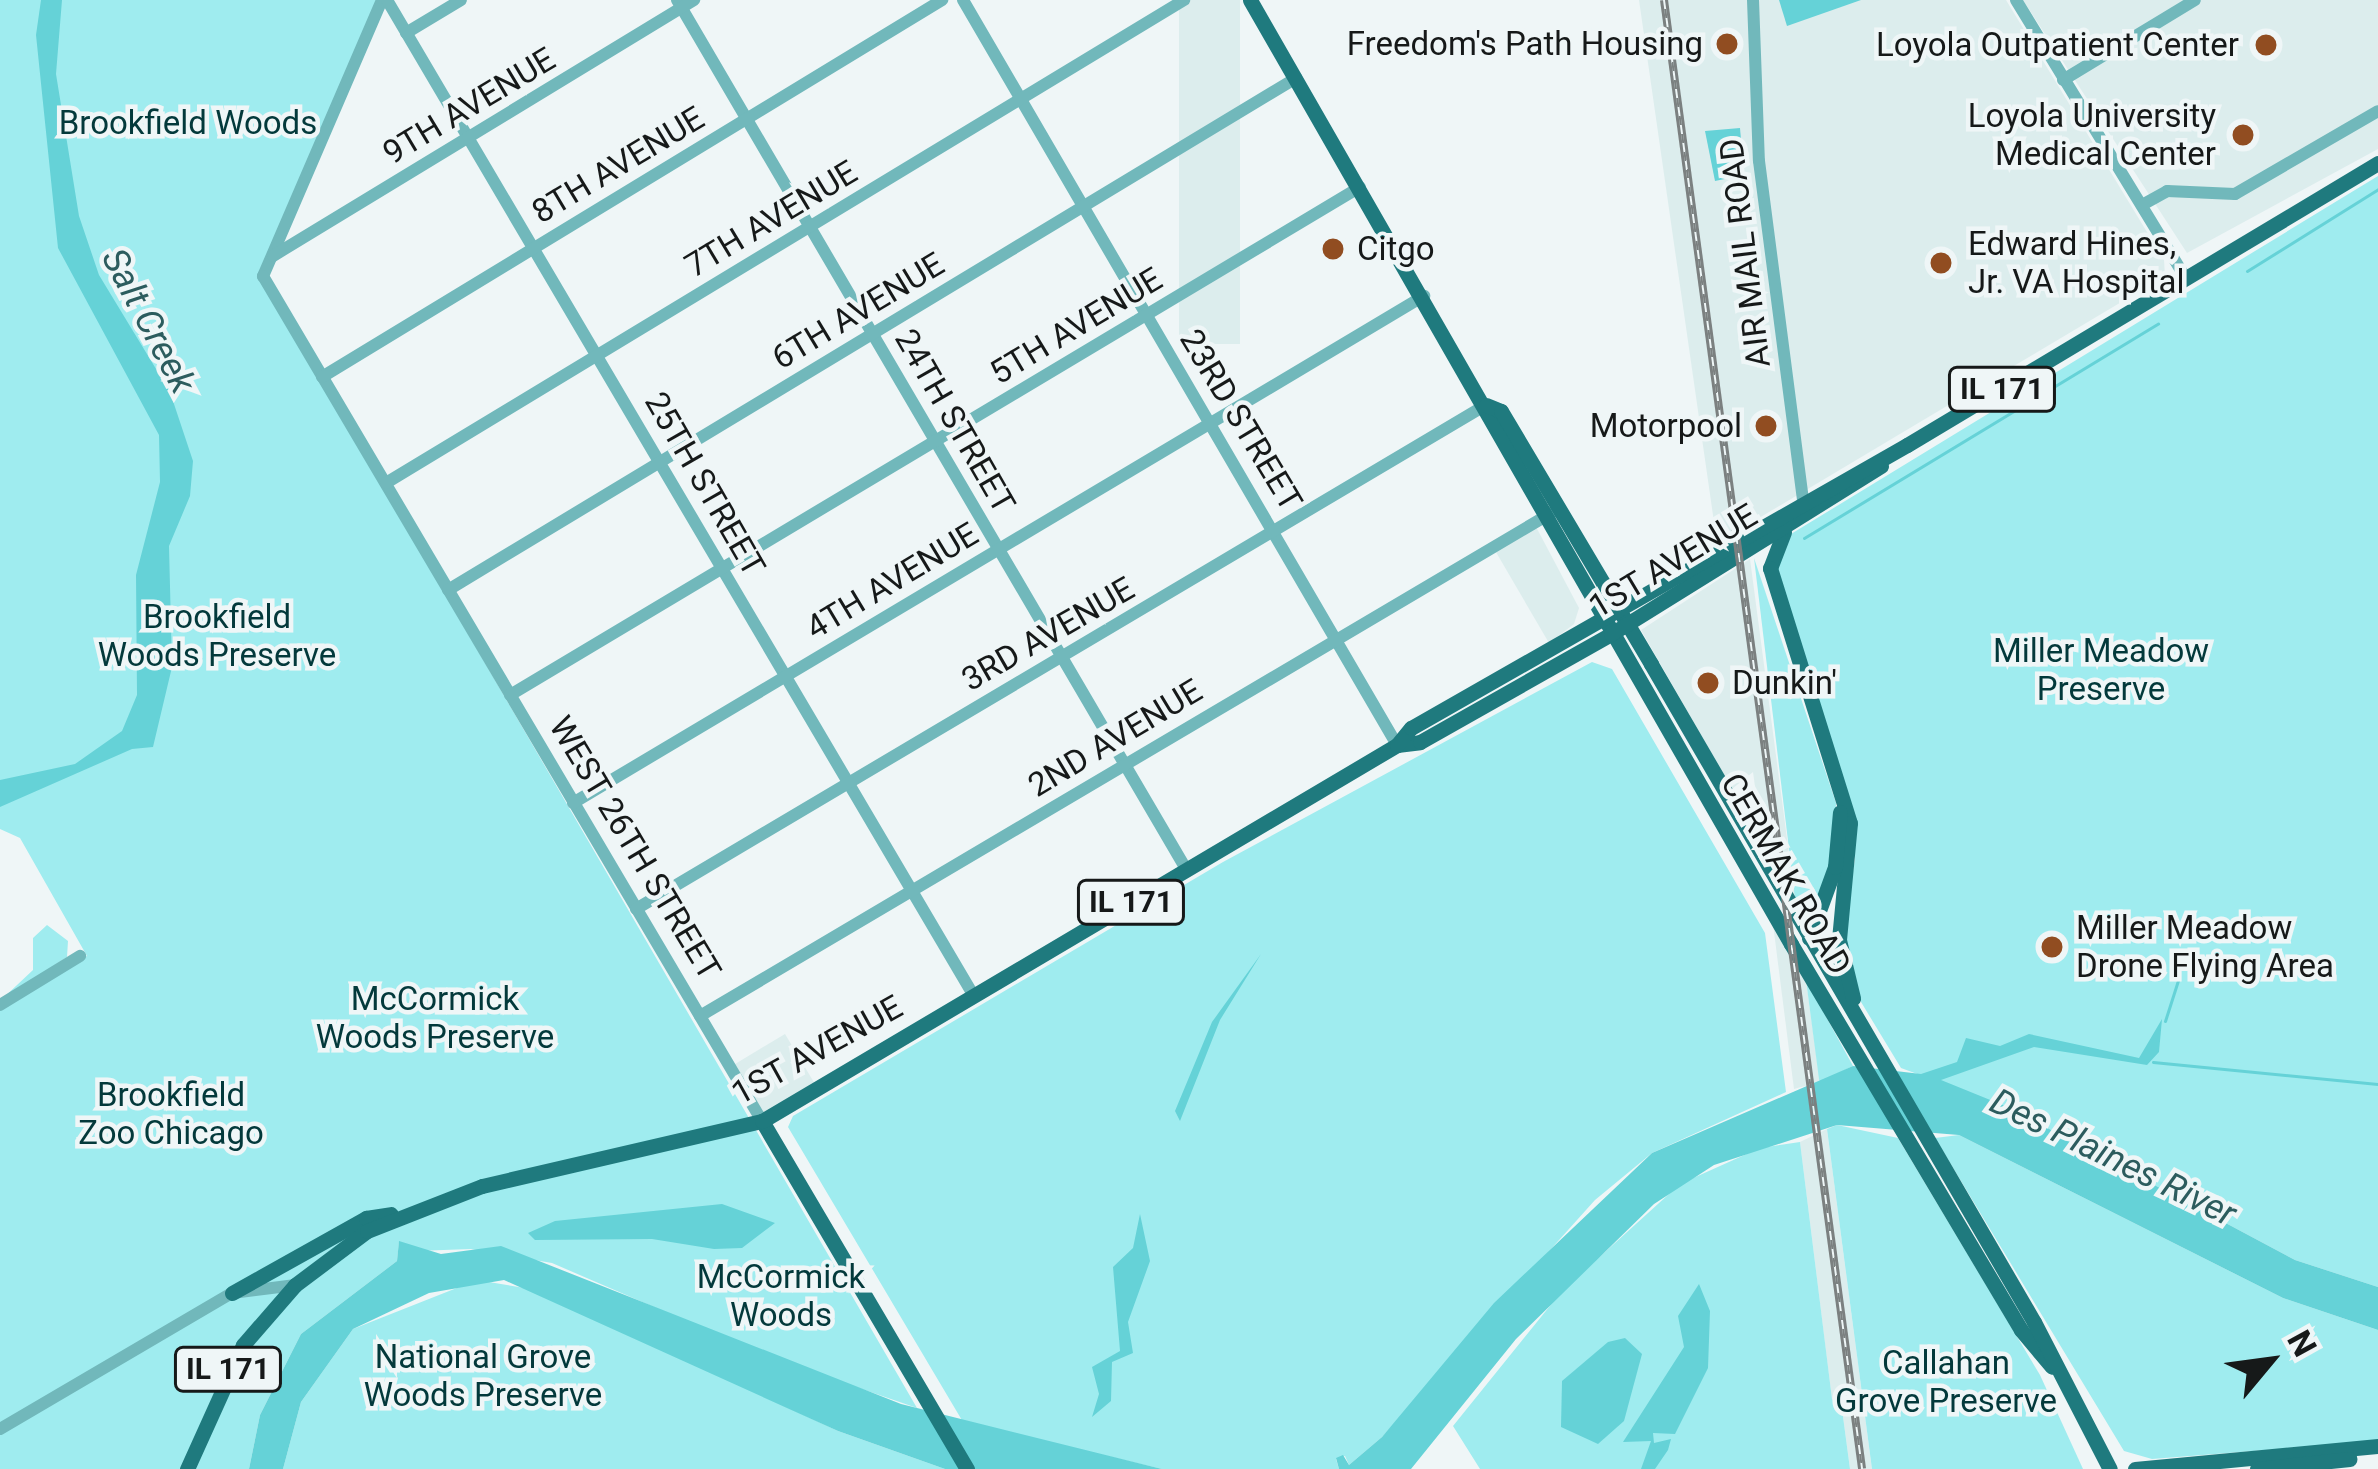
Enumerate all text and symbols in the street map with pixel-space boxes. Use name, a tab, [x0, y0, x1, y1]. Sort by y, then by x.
place label: Freedom's Path Housing	[1347, 24, 1703, 64]
place label: Loyola Outpatient Center	[1876, 25, 2239, 65]
marker: Loyola Outpatient Center	[2250, 29, 2282, 61]
marker: Freedom's Path Housing	[1714, 31, 1740, 57]
street label: 9TH AVENUE	[376, 39, 562, 173]
place label: Loyola University Medical Center	[1968, 96, 2216, 174]
street label: 8TH AVENUE	[525, 98, 711, 232]
park label: Brookfield Woods	[59, 103, 317, 143]
marker: Loyola University Medical Center	[2227, 119, 2259, 151]
street label: AIR MAIL ROAD	[1711, 136, 1779, 370]
street label: 7TH AVENUE	[678, 152, 864, 286]
place label: Edward Hines, Jr. VA Hospital	[1968, 224, 2185, 302]
place label: Citgo	[1357, 229, 1435, 269]
marker: Citgo	[1320, 236, 1346, 262]
water label: Salt Creek	[92, 241, 204, 401]
street label: 6TH AVENUE	[765, 244, 951, 378]
marker: Edward Hines, Jr. VA Hospital	[1925, 247, 1957, 279]
street label: 5TH AVENUE	[983, 259, 1169, 393]
street label: 24TH STREET	[886, 322, 1024, 520]
street label: 23RD STREET	[1171, 322, 1311, 518]
road number: IL 171	[1945, 365, 2059, 413]
street label: 25TH STREET	[636, 385, 774, 583]
place label: Motorpool	[1590, 406, 1742, 446]
marker: Motorpool	[1753, 413, 1779, 439]
street label: 1ST AVENUE	[1582, 495, 1764, 627]
street label: 4TH AVENUE	[799, 514, 985, 648]
street label: 3RD AVENUE	[955, 569, 1141, 699]
park label: Brookfield Woods Preserve	[98, 597, 336, 675]
park label: Miller Meadow Preserve	[1993, 631, 2209, 709]
place label: Dunkin'	[1732, 663, 1837, 703]
marker: Dunkin'	[1695, 670, 1721, 696]
street label: 2ND AVENUE	[1021, 671, 1209, 805]
street label: WEST 26TH STREET	[540, 709, 730, 987]
street label: CERMAK ROAD	[1712, 766, 1860, 982]
road number: IL 171	[1074, 878, 1188, 926]
place label: Miller Meadow Drone Flying Area	[2076, 908, 2334, 986]
marker: Miller Meadow Drone Flying Area	[2039, 934, 2065, 960]
park label: McCormick Woods Preserve	[316, 979, 554, 1057]
street label: 1ST AVENUE	[724, 987, 910, 1113]
park label: Brookfield Zoo Chicago	[78, 1075, 264, 1153]
water label: Des Plaines River	[1983, 1080, 2243, 1236]
park label: McCormick Woods	[697, 1257, 865, 1335]
north arrow	[2210, 1301, 2330, 1421]
text: N	[2279, 1324, 2325, 1363]
park label: National Grove Woods Preserve	[364, 1337, 602, 1415]
park label: Callahan Grove Preserve	[1835, 1343, 2057, 1421]
road number: IL 171	[171, 1345, 285, 1393]

